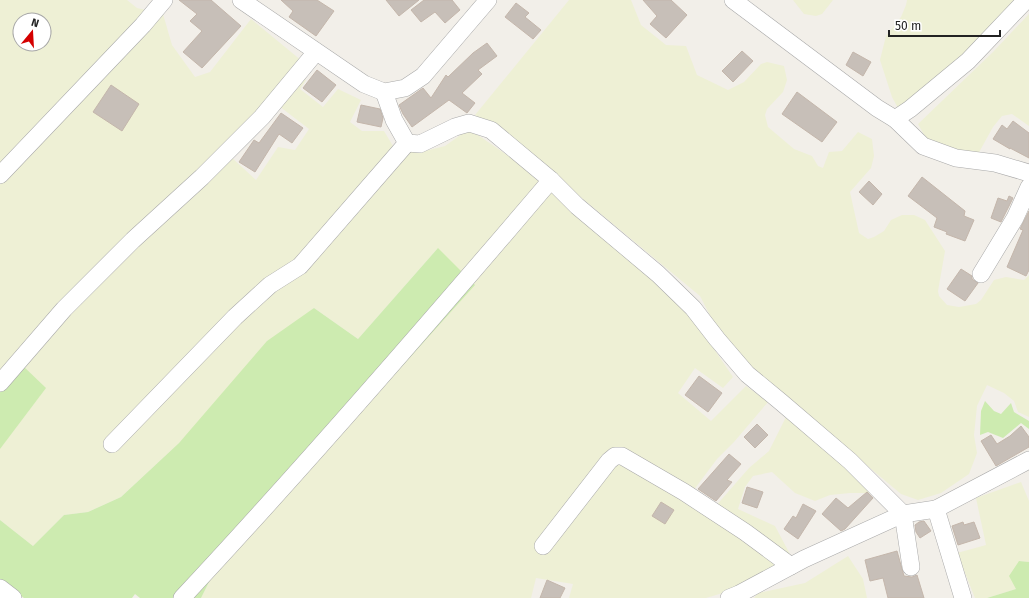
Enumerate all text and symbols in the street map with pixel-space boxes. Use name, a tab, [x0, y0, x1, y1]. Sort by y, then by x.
north arrow	[12, 12, 52, 52]
scale bar	[889, 12, 1000, 38]
text: N	[29, 16, 40, 30]
text: 50 m	[895, 19, 921, 33]

